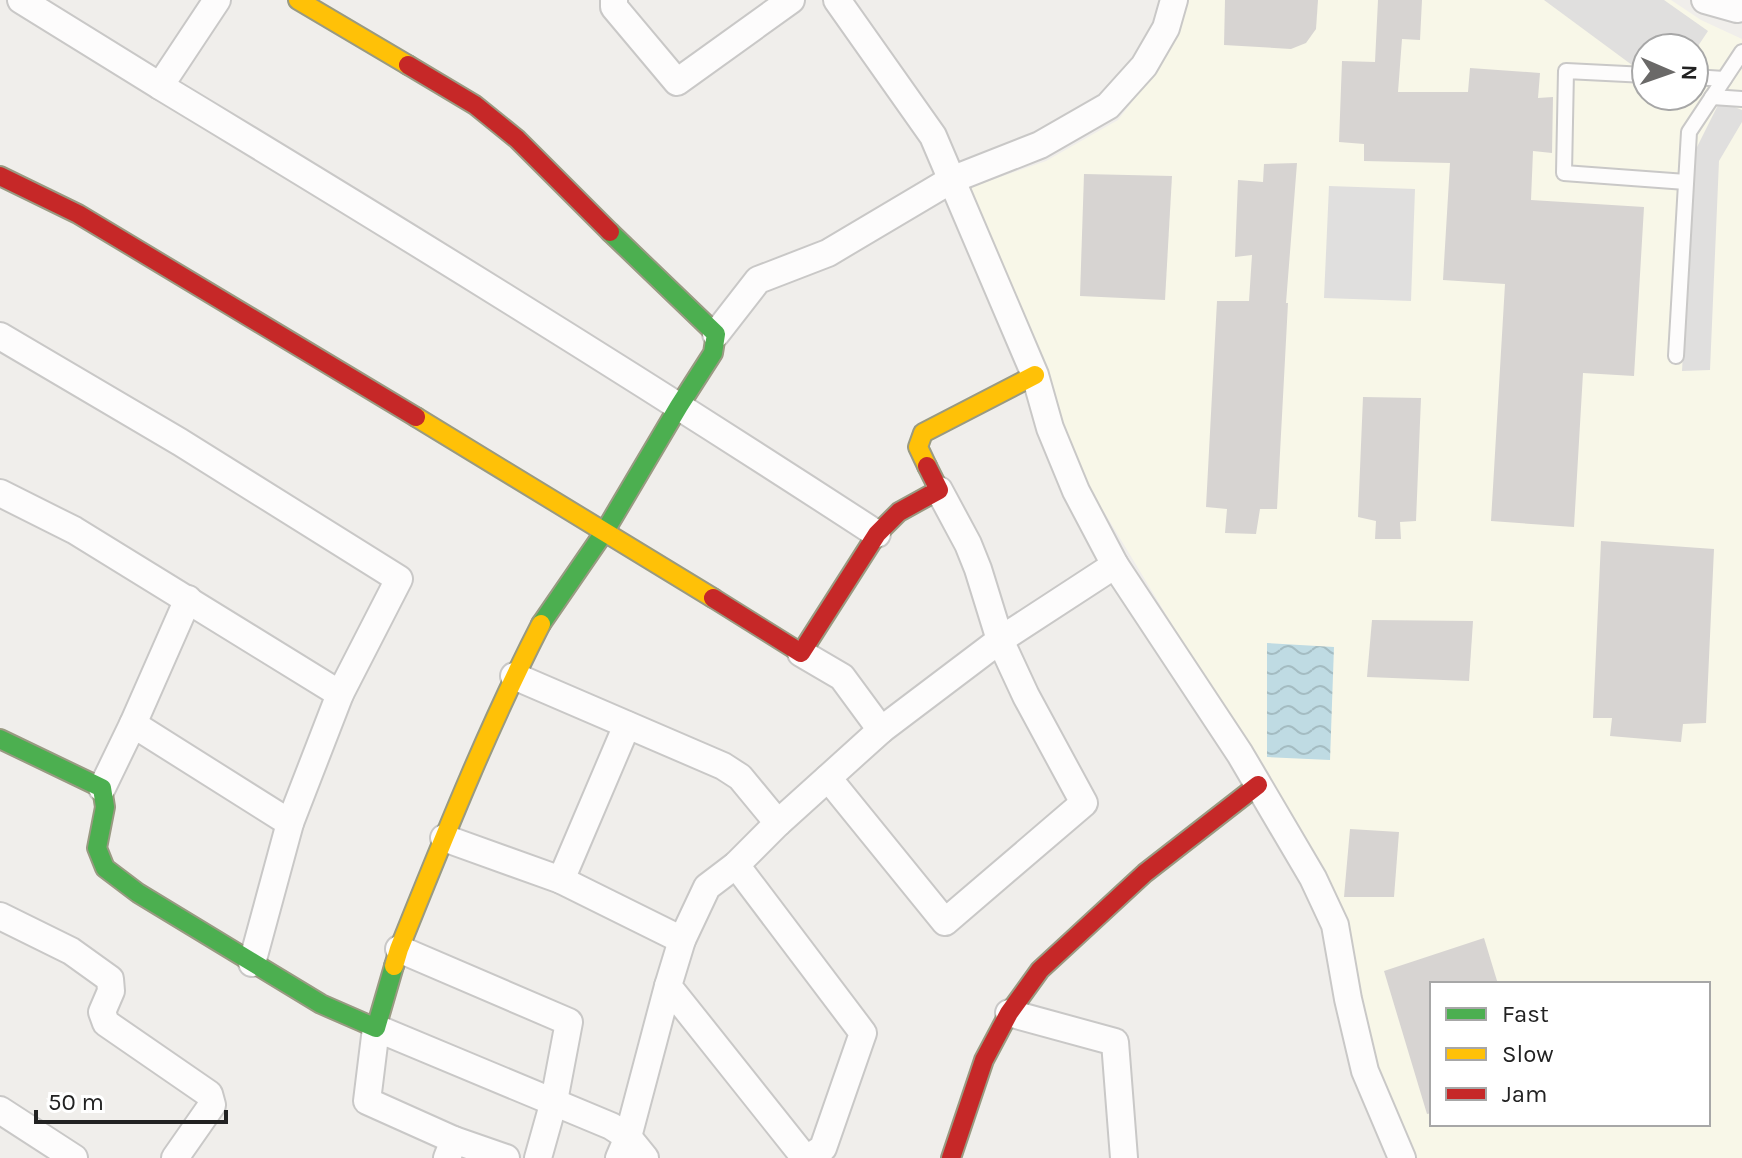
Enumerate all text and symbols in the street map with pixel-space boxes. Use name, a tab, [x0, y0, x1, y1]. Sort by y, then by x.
north arrow	[1630, 32, 1710, 112]
text: N	[1676, 64, 1702, 81]
legend	[1430, 982, 1710, 1126]
text: Fast	[1502, 1000, 1549, 1028]
text: Slow	[1502, 1040, 1554, 1068]
scale bar	[36, 1074, 226, 1124]
text: Jam	[1502, 1080, 1547, 1108]
text: 50 m	[48, 1088, 104, 1116]

